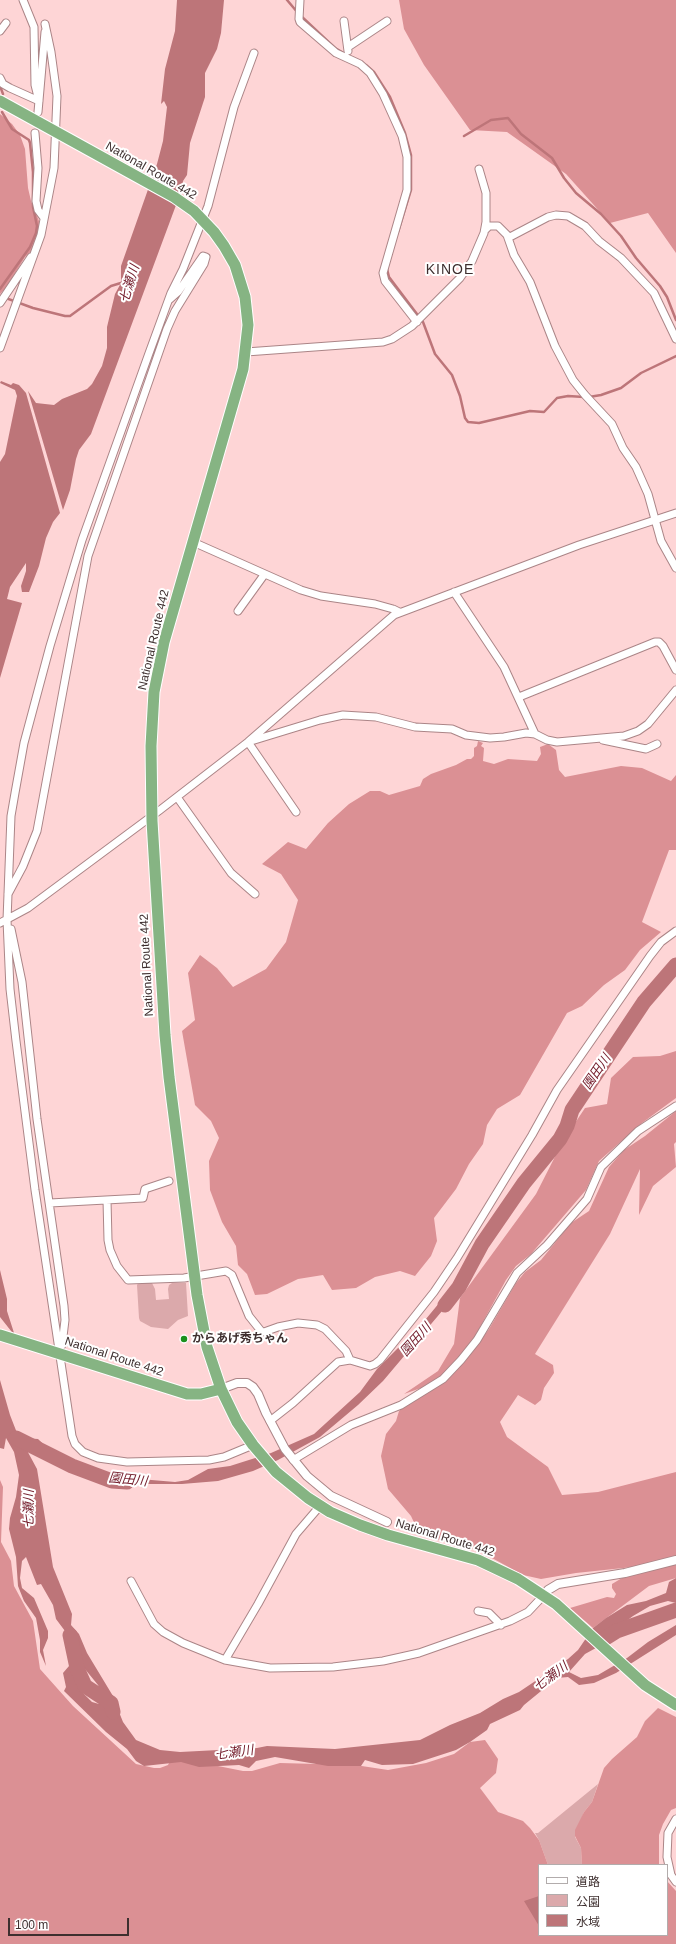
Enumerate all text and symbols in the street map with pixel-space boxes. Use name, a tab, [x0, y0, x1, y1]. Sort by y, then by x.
street label: National Route 442	[103, 139, 199, 203]
district label: KINOE	[426, 262, 474, 278]
water label: 七瀬川	[117, 263, 143, 305]
street label: National Route 442	[135, 588, 173, 692]
street label: National Route 442	[137, 913, 157, 1017]
water label: 園田川	[580, 1051, 614, 1093]
water label: 園田川	[397, 1320, 435, 1360]
place label: からあげ秀ちゃん	[192, 1332, 288, 1346]
street label: National Route 442	[63, 1334, 165, 1380]
marker: からあげ秀ちゃん	[179, 1334, 189, 1344]
water label: 園田川	[108, 1470, 148, 1490]
water label: 七瀬川	[21, 1490, 37, 1528]
street label: National Route 442	[394, 1516, 496, 1560]
water label: 七瀬川	[531, 1659, 571, 1695]
water label: 七瀬川	[214, 1743, 254, 1763]
legend	[538, 1864, 668, 1936]
text: 道路	[576, 1875, 600, 1889]
text: 公園	[576, 1895, 600, 1909]
scale bar	[10, 1910, 131, 1936]
text: 水域	[576, 1915, 600, 1929]
text: 100 m	[15, 1918, 48, 1932]

